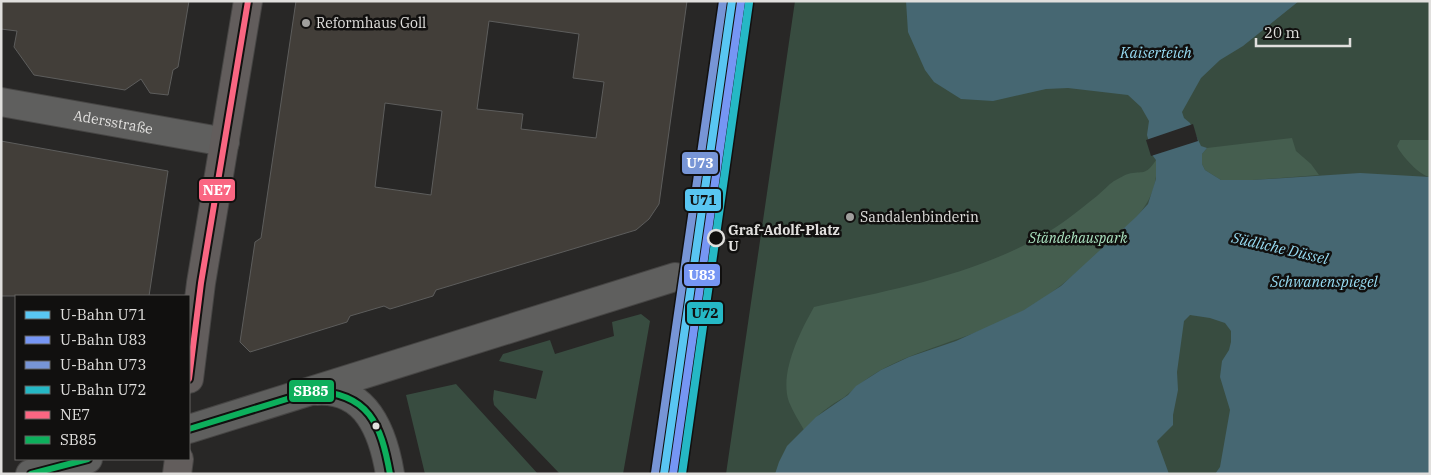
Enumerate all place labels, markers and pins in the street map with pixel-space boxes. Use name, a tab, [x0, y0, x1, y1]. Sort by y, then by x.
place label: Reformhaus Goll	[316, 14, 426, 32]
marker: Reformhaus Goll	[300, 17, 312, 29]
place label: Sandalenbinderin	[860, 208, 979, 226]
marker: Sandalenbinderin	[844, 211, 856, 223]
place label: Graf-Adolf-Platz U	[728, 221, 840, 255]
marker: Graf-Adolf-Platz U	[707, 229, 725, 247]
unlabelled marker	[371, 421, 381, 431]

